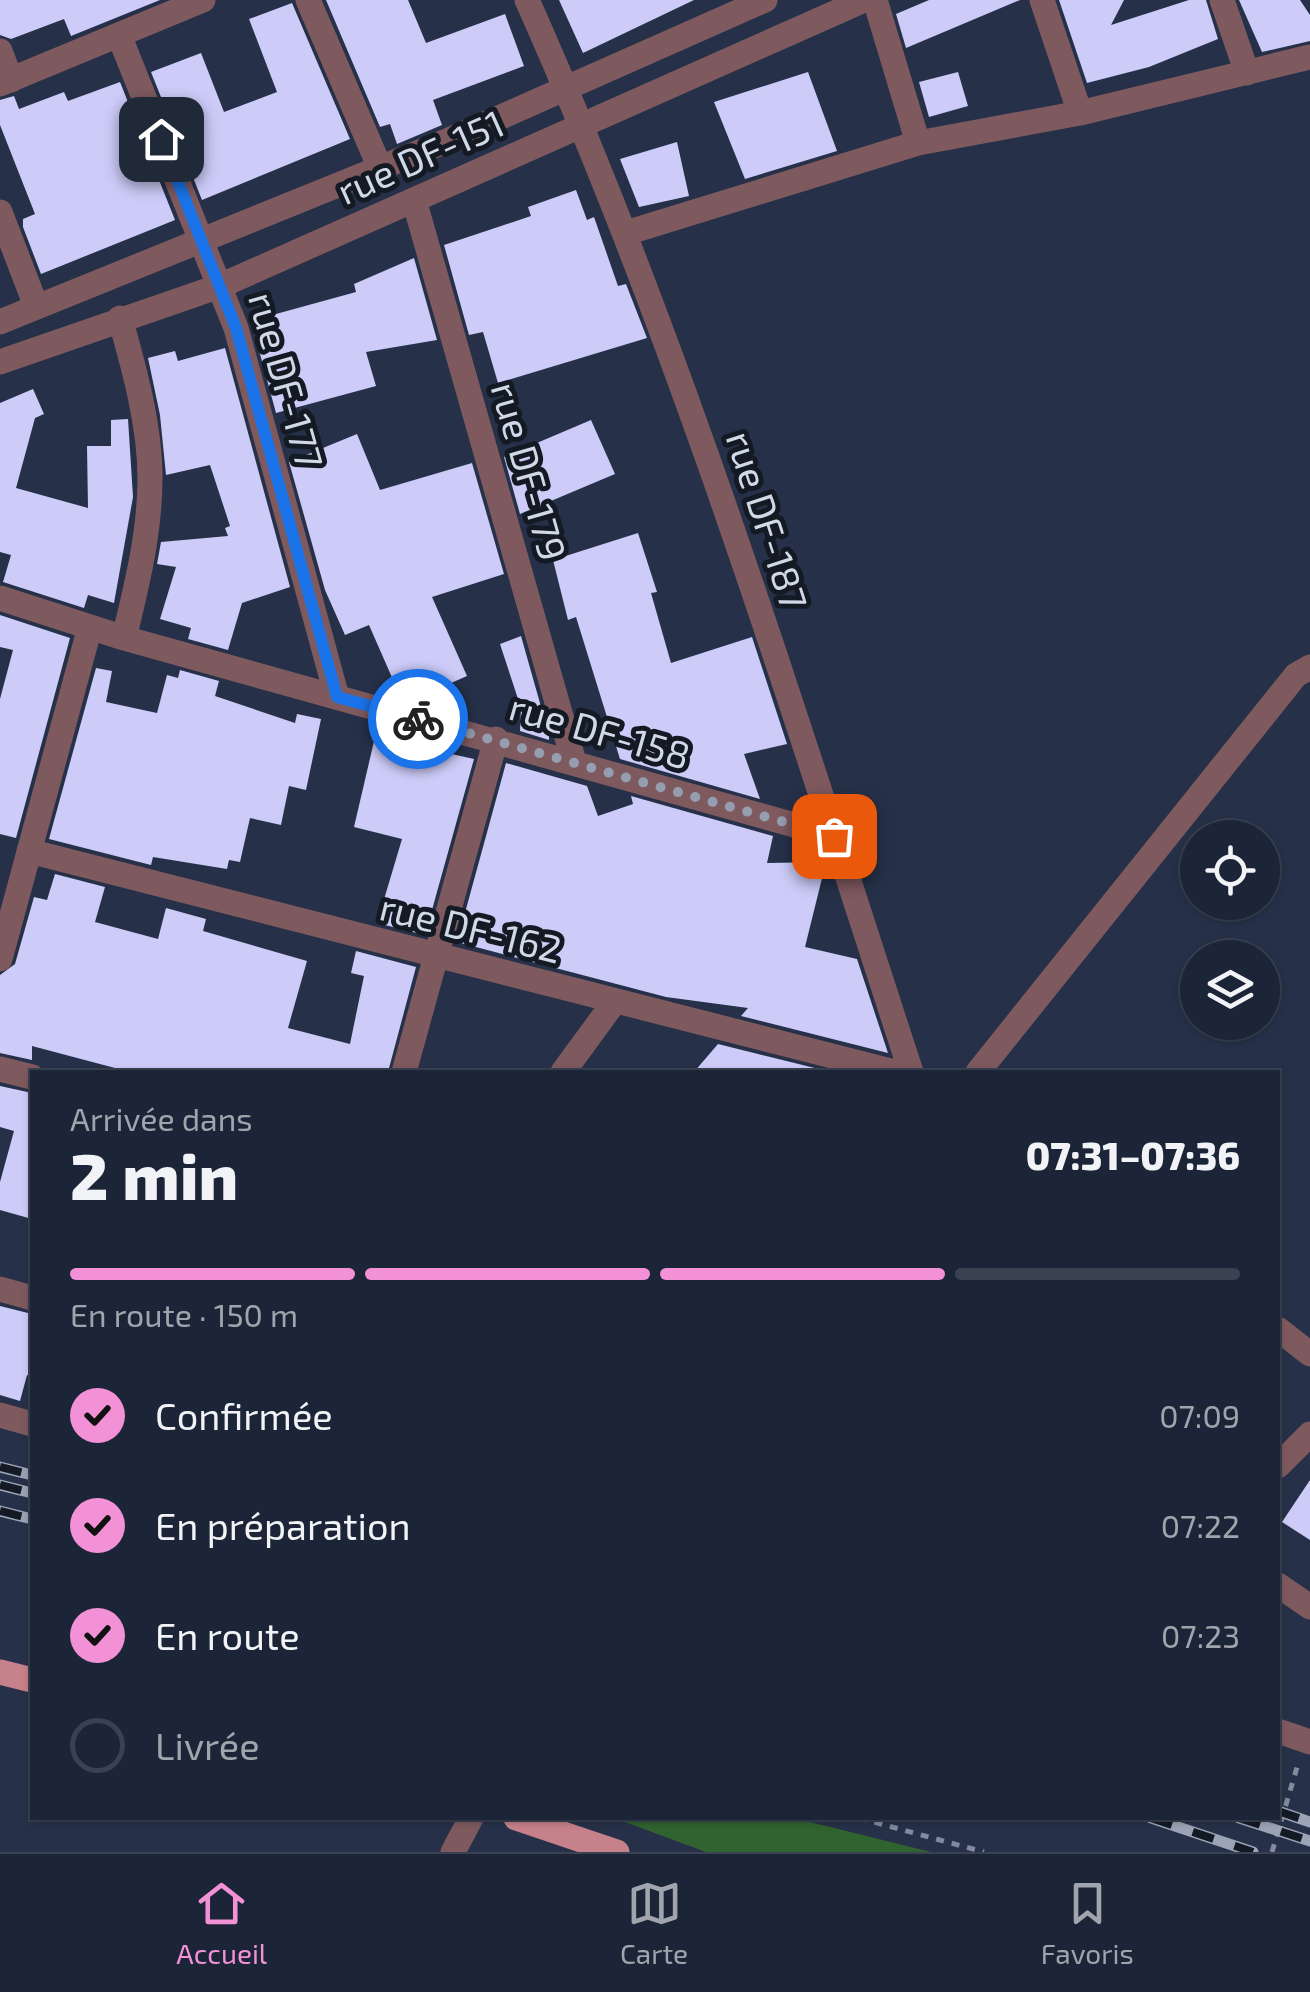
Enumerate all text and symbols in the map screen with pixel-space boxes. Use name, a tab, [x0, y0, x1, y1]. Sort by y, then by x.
pin	[119, 97, 204, 182]
street label: rue DF-151	[329, 99, 511, 213]
icon: home	[134, 112, 189, 167]
street label: rue DF-177	[240, 287, 334, 473]
street label: rue DF-179	[483, 377, 577, 565]
street label: rue DF-187	[718, 425, 818, 615]
courier	[368, 669, 468, 769]
street label: rue DF-158	[504, 682, 696, 778]
icon: bike	[391, 692, 446, 747]
pin	[792, 794, 877, 879]
icon: bag	[807, 809, 862, 864]
map controls	[1180, 820, 1280, 1040]
button: locate	[1180, 820, 1280, 920]
street label: rue DF-162	[376, 882, 566, 972]
button: layers	[1180, 940, 1280, 1040]
text: Arrivée dans	[70, 1099, 253, 1137]
text: 07:31–07:36	[1026, 1132, 1240, 1178]
text: 2 min	[70, 1135, 238, 1213]
text: En route · 150 m	[70, 1295, 298, 1333]
icon: check	[70, 1388, 125, 1443]
text: Confirmée	[155, 1392, 333, 1438]
text: 07:09	[1159, 1396, 1240, 1434]
icon: check	[70, 1498, 125, 1553]
text: En préparation	[155, 1502, 411, 1548]
text: 07:22	[1161, 1506, 1240, 1544]
icon: check	[70, 1608, 125, 1663]
text: En route	[155, 1612, 300, 1658]
text: 07:23	[1161, 1616, 1240, 1654]
text: Livrée	[155, 1722, 260, 1768]
tab: Accueil	[176, 1876, 267, 1970]
tab: Carte	[620, 1876, 688, 1970]
tab: Favoris	[1041, 1876, 1134, 1970]

